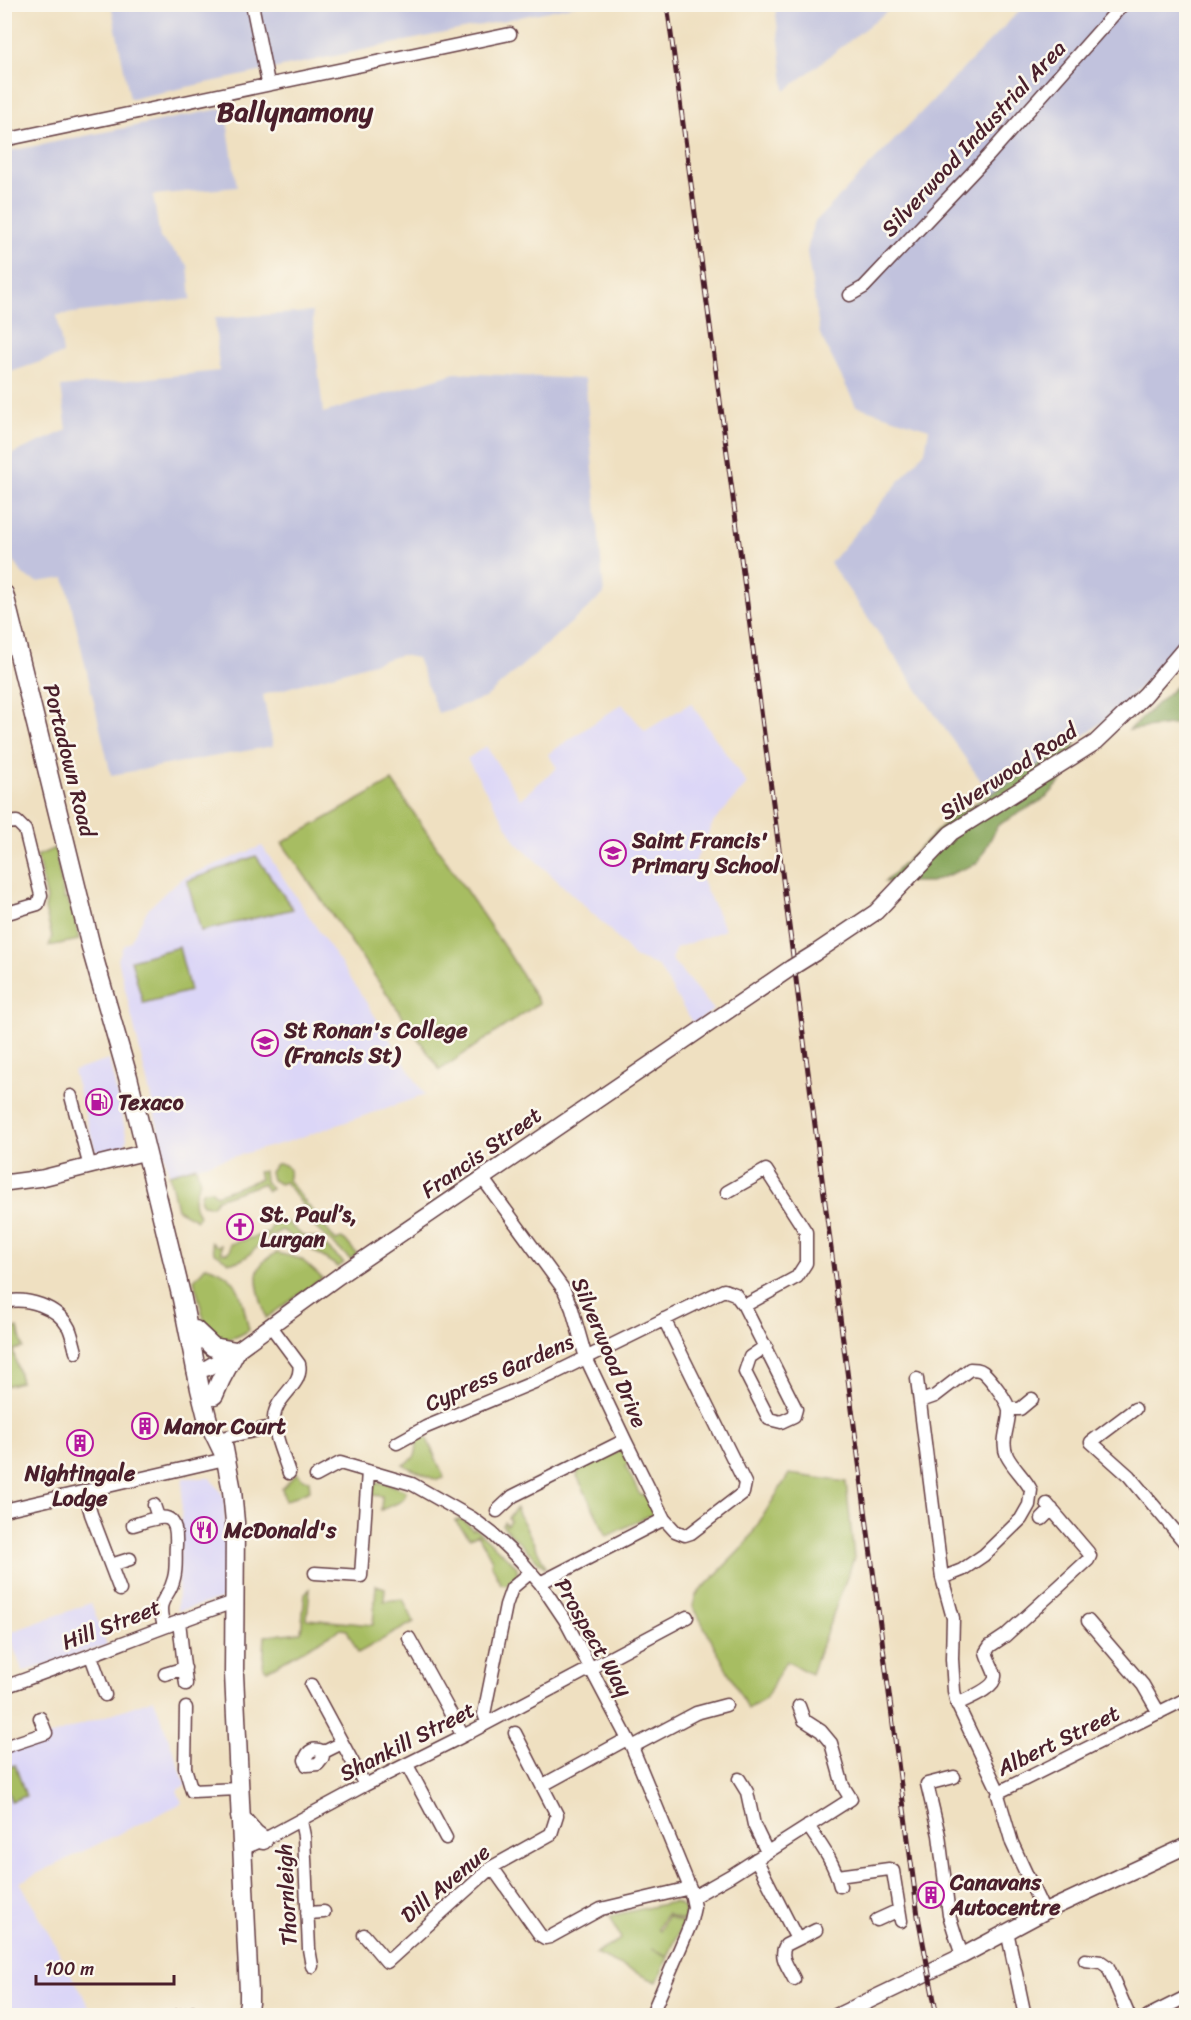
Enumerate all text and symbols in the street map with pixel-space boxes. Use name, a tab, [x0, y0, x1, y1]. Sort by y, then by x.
street label: Silverwood Industrial Area	[871, 31, 1076, 246]
district label: Ballynamony	[217, 87, 375, 136]
street label: Portadown Road	[32, 679, 108, 842]
street label: Silverwood Road	[931, 711, 1087, 831]
place label: Saint Francis' Primary School	[631, 821, 781, 885]
school or university icon: Saint Francis' Primary School	[598, 838, 628, 868]
place label: St Ronan's College (Francis St)	[283, 1011, 468, 1075]
school or university icon: St Ronan's College (Francis St)	[250, 1028, 280, 1058]
place label: Texaco	[118, 1083, 184, 1122]
fuel station icon: Texaco	[84, 1087, 114, 1117]
street label: Francis Street	[412, 1096, 550, 1209]
place label: St. Paul’s, Lurgan	[259, 1195, 357, 1259]
church icon: St. Paul’s, Lurgan	[225, 1212, 255, 1242]
street label: Silverwood Drive	[560, 1271, 659, 1434]
street label: Cypress Gardens	[418, 1322, 580, 1423]
place label: Manor Court	[163, 1407, 286, 1446]
building icon: Manor Court	[130, 1411, 160, 1441]
building icon: Nightingale Lodge	[65, 1428, 95, 1458]
place label: Nightingale Lodge	[24, 1454, 136, 1518]
place label: McDonald's	[223, 1511, 337, 1550]
restaurant icon: McDonald's	[189, 1515, 219, 1545]
street label: Prospect Way	[544, 1570, 644, 1705]
street label: Hill Street	[56, 1588, 167, 1661]
street label: Shankill Street	[332, 1690, 482, 1792]
street label: Albert Street	[989, 1694, 1127, 1788]
street label: Dill Avenue	[391, 1834, 499, 1933]
street label: Thornleigh	[264, 1843, 309, 1947]
place label: Canavans Autocentre	[949, 1863, 1061, 1927]
building icon: Canavans Autocentre	[916, 1880, 946, 1910]
scale bar	[36, 1948, 174, 1986]
text: 100 m	[45, 1953, 94, 1985]

